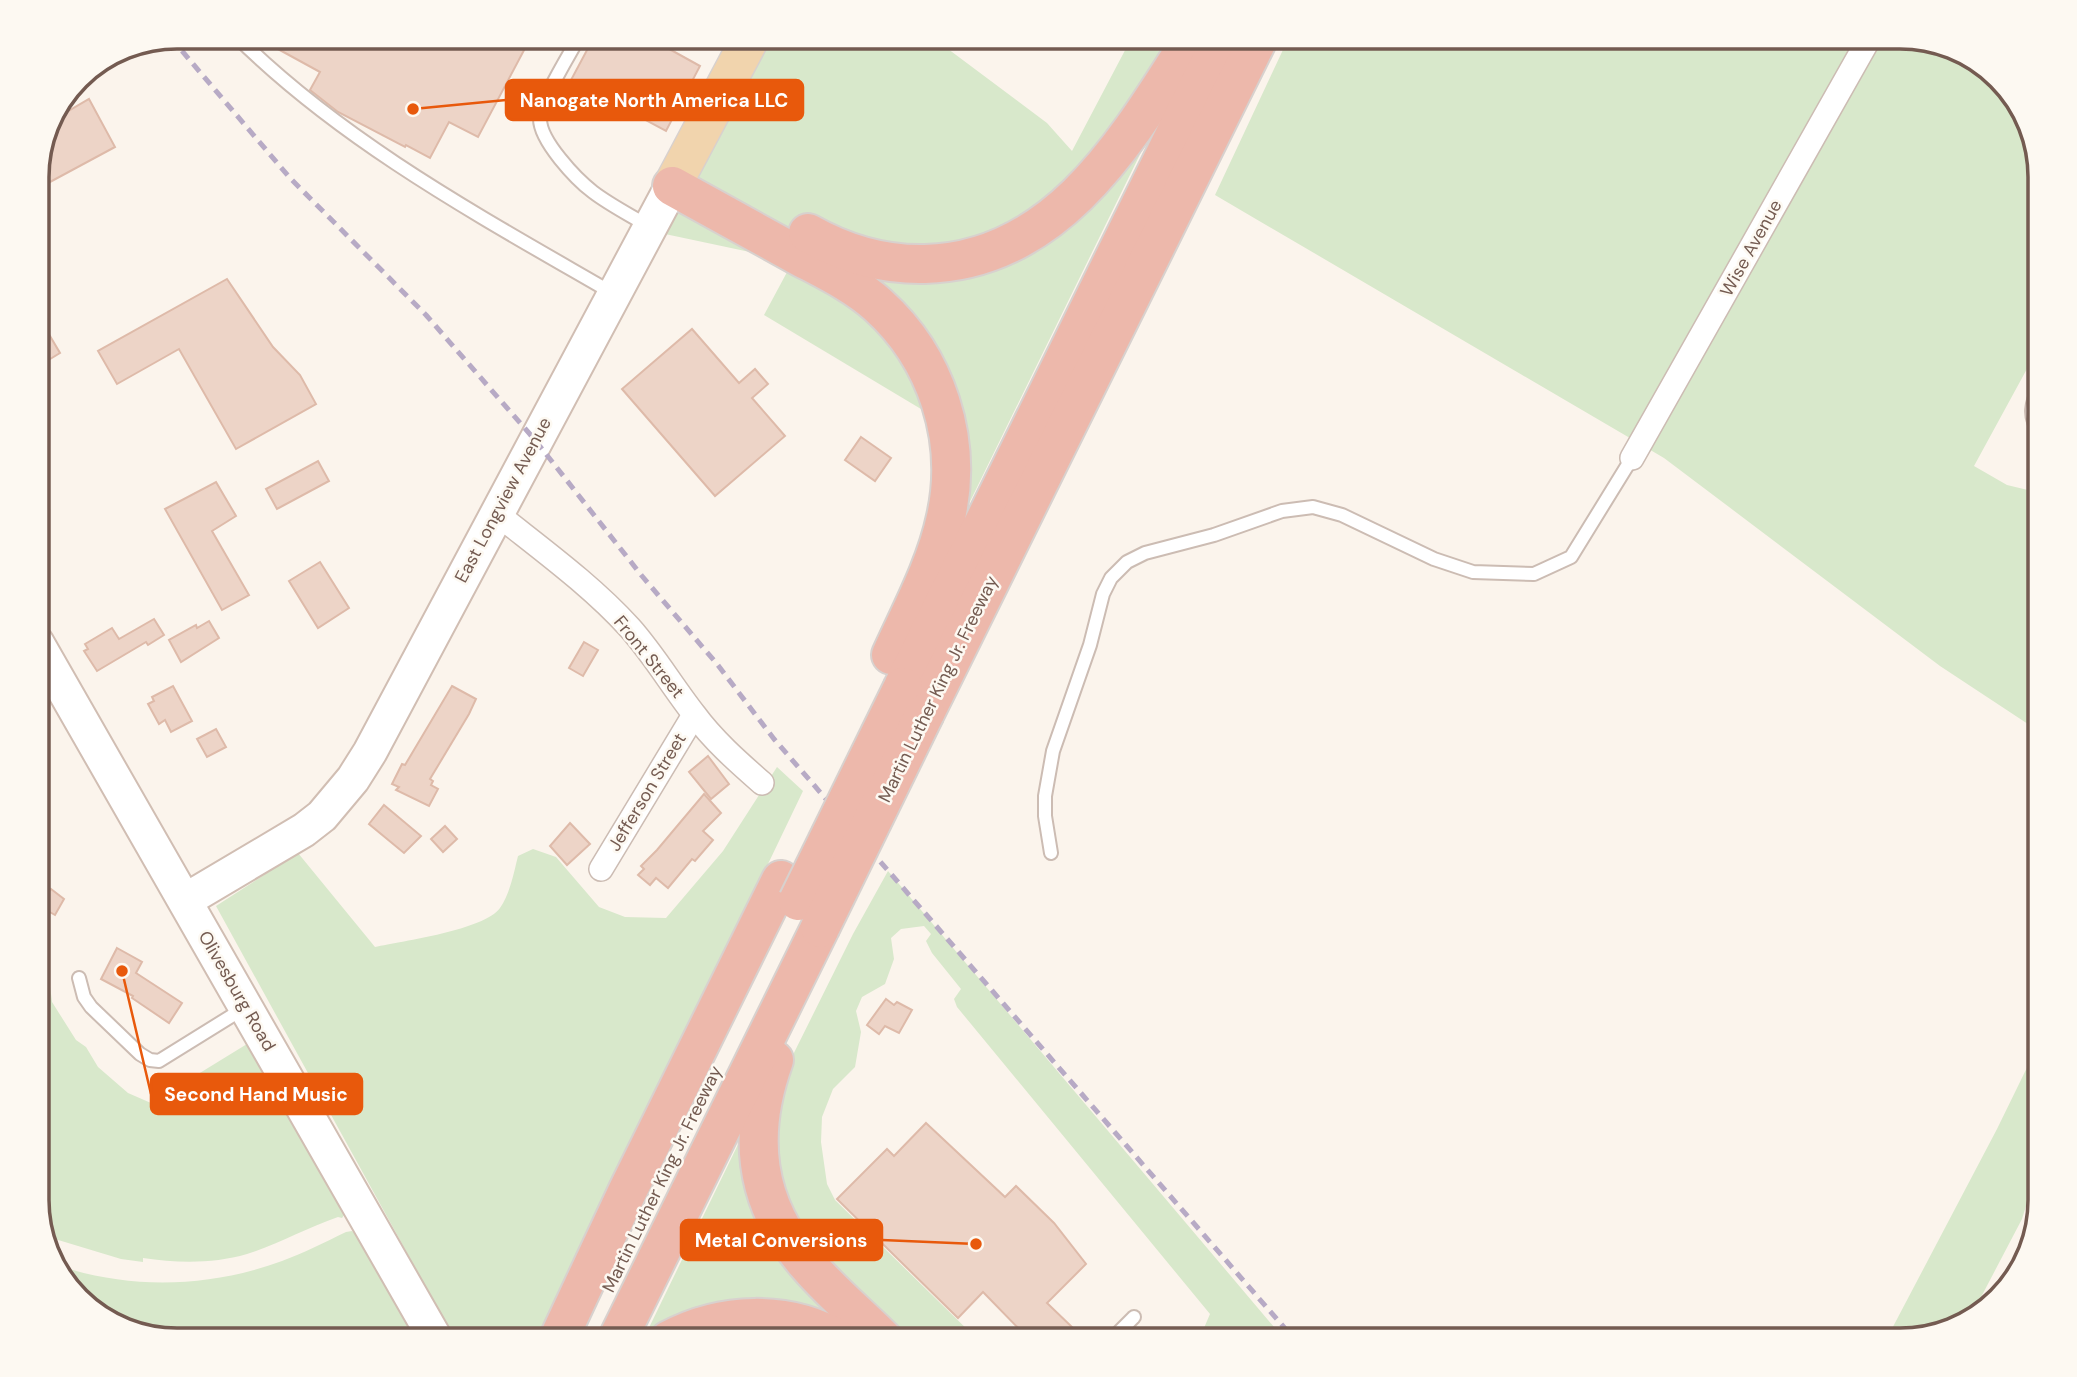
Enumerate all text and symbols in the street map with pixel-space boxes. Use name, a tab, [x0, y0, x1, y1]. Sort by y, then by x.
callout: Nanogate North America LLC	[506, 80, 803, 120]
text: Nanogate North America LLC	[520, 88, 788, 113]
street label: Wise Avenue	[1715, 195, 1787, 301]
street label: East Longview Avenue	[449, 413, 557, 587]
street label: Martin Luther King Jr. Freeway	[873, 572, 1003, 806]
street label: Front Street	[608, 611, 690, 703]
street label: Jefferson Street	[602, 728, 692, 856]
street label: Olivesburg Road	[193, 926, 281, 1056]
street label: Martin Luther King Jr. Freeway	[597, 1062, 727, 1296]
callout: Second Hand Music	[151, 1074, 362, 1114]
text: Second Hand Music	[164, 1082, 348, 1107]
callout: Metal Conversions	[681, 1220, 882, 1260]
text: Metal Conversions	[695, 1228, 867, 1253]

